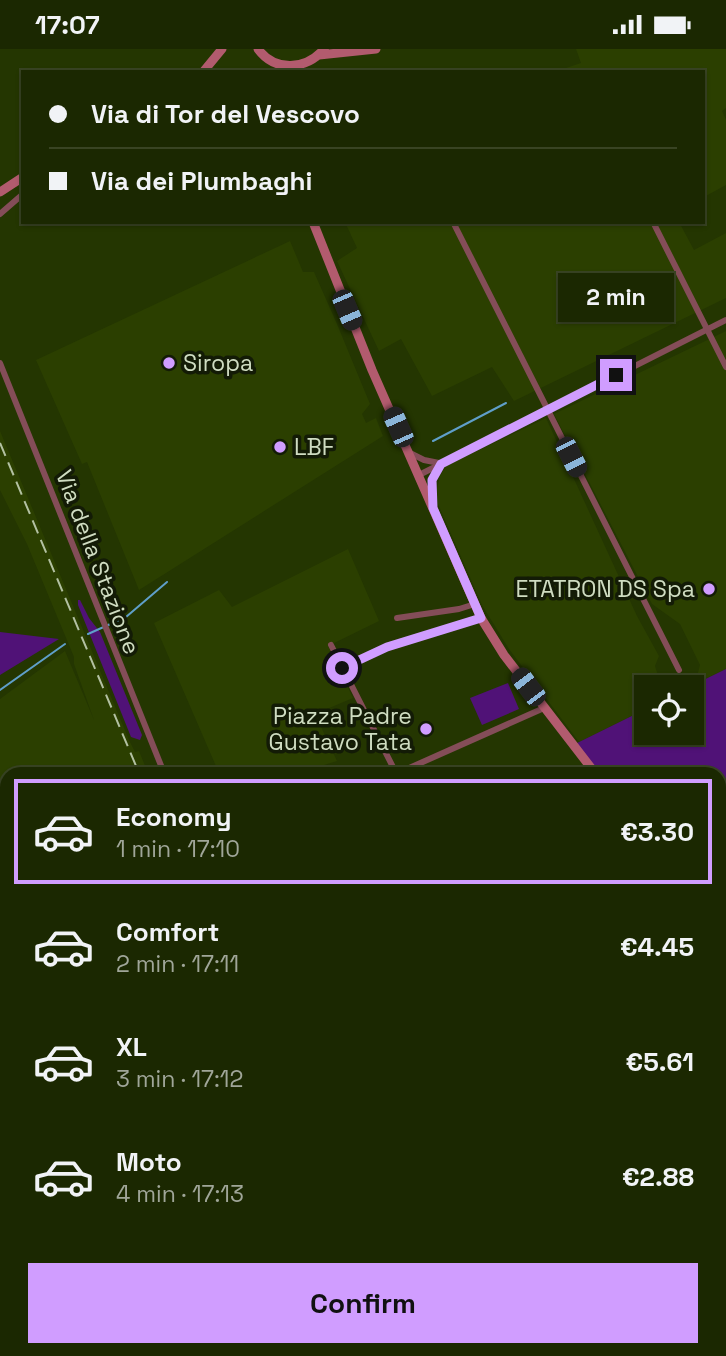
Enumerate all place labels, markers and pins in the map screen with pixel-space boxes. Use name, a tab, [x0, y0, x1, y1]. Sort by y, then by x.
place label: Siropa	[183, 348, 253, 378]
marker: Siropa	[161, 355, 177, 371]
place label: LBF	[294, 432, 334, 462]
marker: LBF	[272, 439, 288, 455]
place label: ETATRON DS Spa	[516, 574, 695, 604]
marker: ETATRON DS Spa	[701, 581, 717, 597]
place label: Piazza Padre Gustavo Tata	[269, 701, 412, 757]
marker: Piazza Padre Gustavo Tata	[418, 721, 434, 737]

